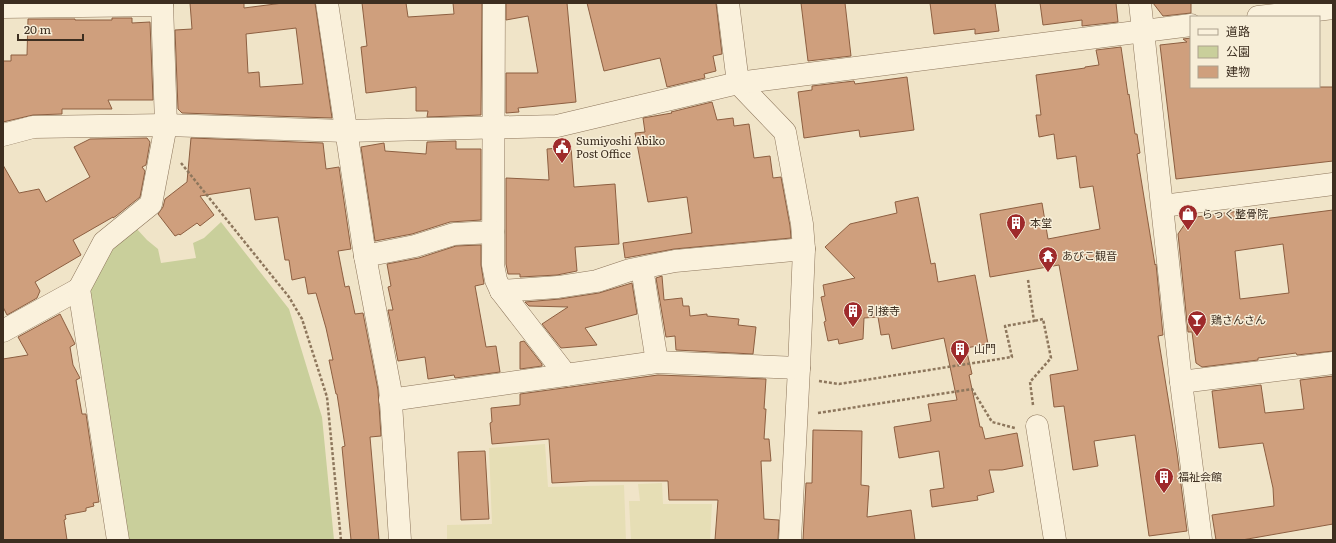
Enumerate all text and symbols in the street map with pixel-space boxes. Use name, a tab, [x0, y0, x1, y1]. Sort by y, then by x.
scale bar	[18, 16, 83, 42]
legend	[1190, 16, 1320, 88]
text: 20 m	[24, 20, 51, 38]
text: 道路	[1226, 22, 1250, 40]
text: 公園	[1226, 42, 1250, 60]
text: 建物	[1226, 62, 1250, 80]
place label: Sumiyoshi Abiko Post Office	[576, 132, 665, 161]
public building icon: Sumiyoshi Abiko Post Office	[551, 136, 573, 164]
shop icon: らっく整骨院	[1177, 203, 1199, 231]
place label: らっく整骨院	[1202, 205, 1268, 221]
building icon: 本堂	[1005, 212, 1027, 240]
place label: 本堂	[1030, 214, 1052, 230]
temple icon: あびこ観音	[1037, 245, 1059, 273]
place label: あびこ観音	[1062, 247, 1117, 263]
building icon: 引接寺	[842, 300, 864, 328]
place label: 引接寺	[867, 302, 900, 318]
bar icon: 鶏さんさん	[1186, 309, 1208, 337]
place label: 鶏さんさん	[1211, 311, 1266, 327]
building icon: 山門	[949, 338, 971, 366]
place label: 山門	[974, 340, 996, 356]
building icon: 福祉会館	[1153, 466, 1175, 494]
place label: 福祉会館	[1178, 468, 1222, 484]

